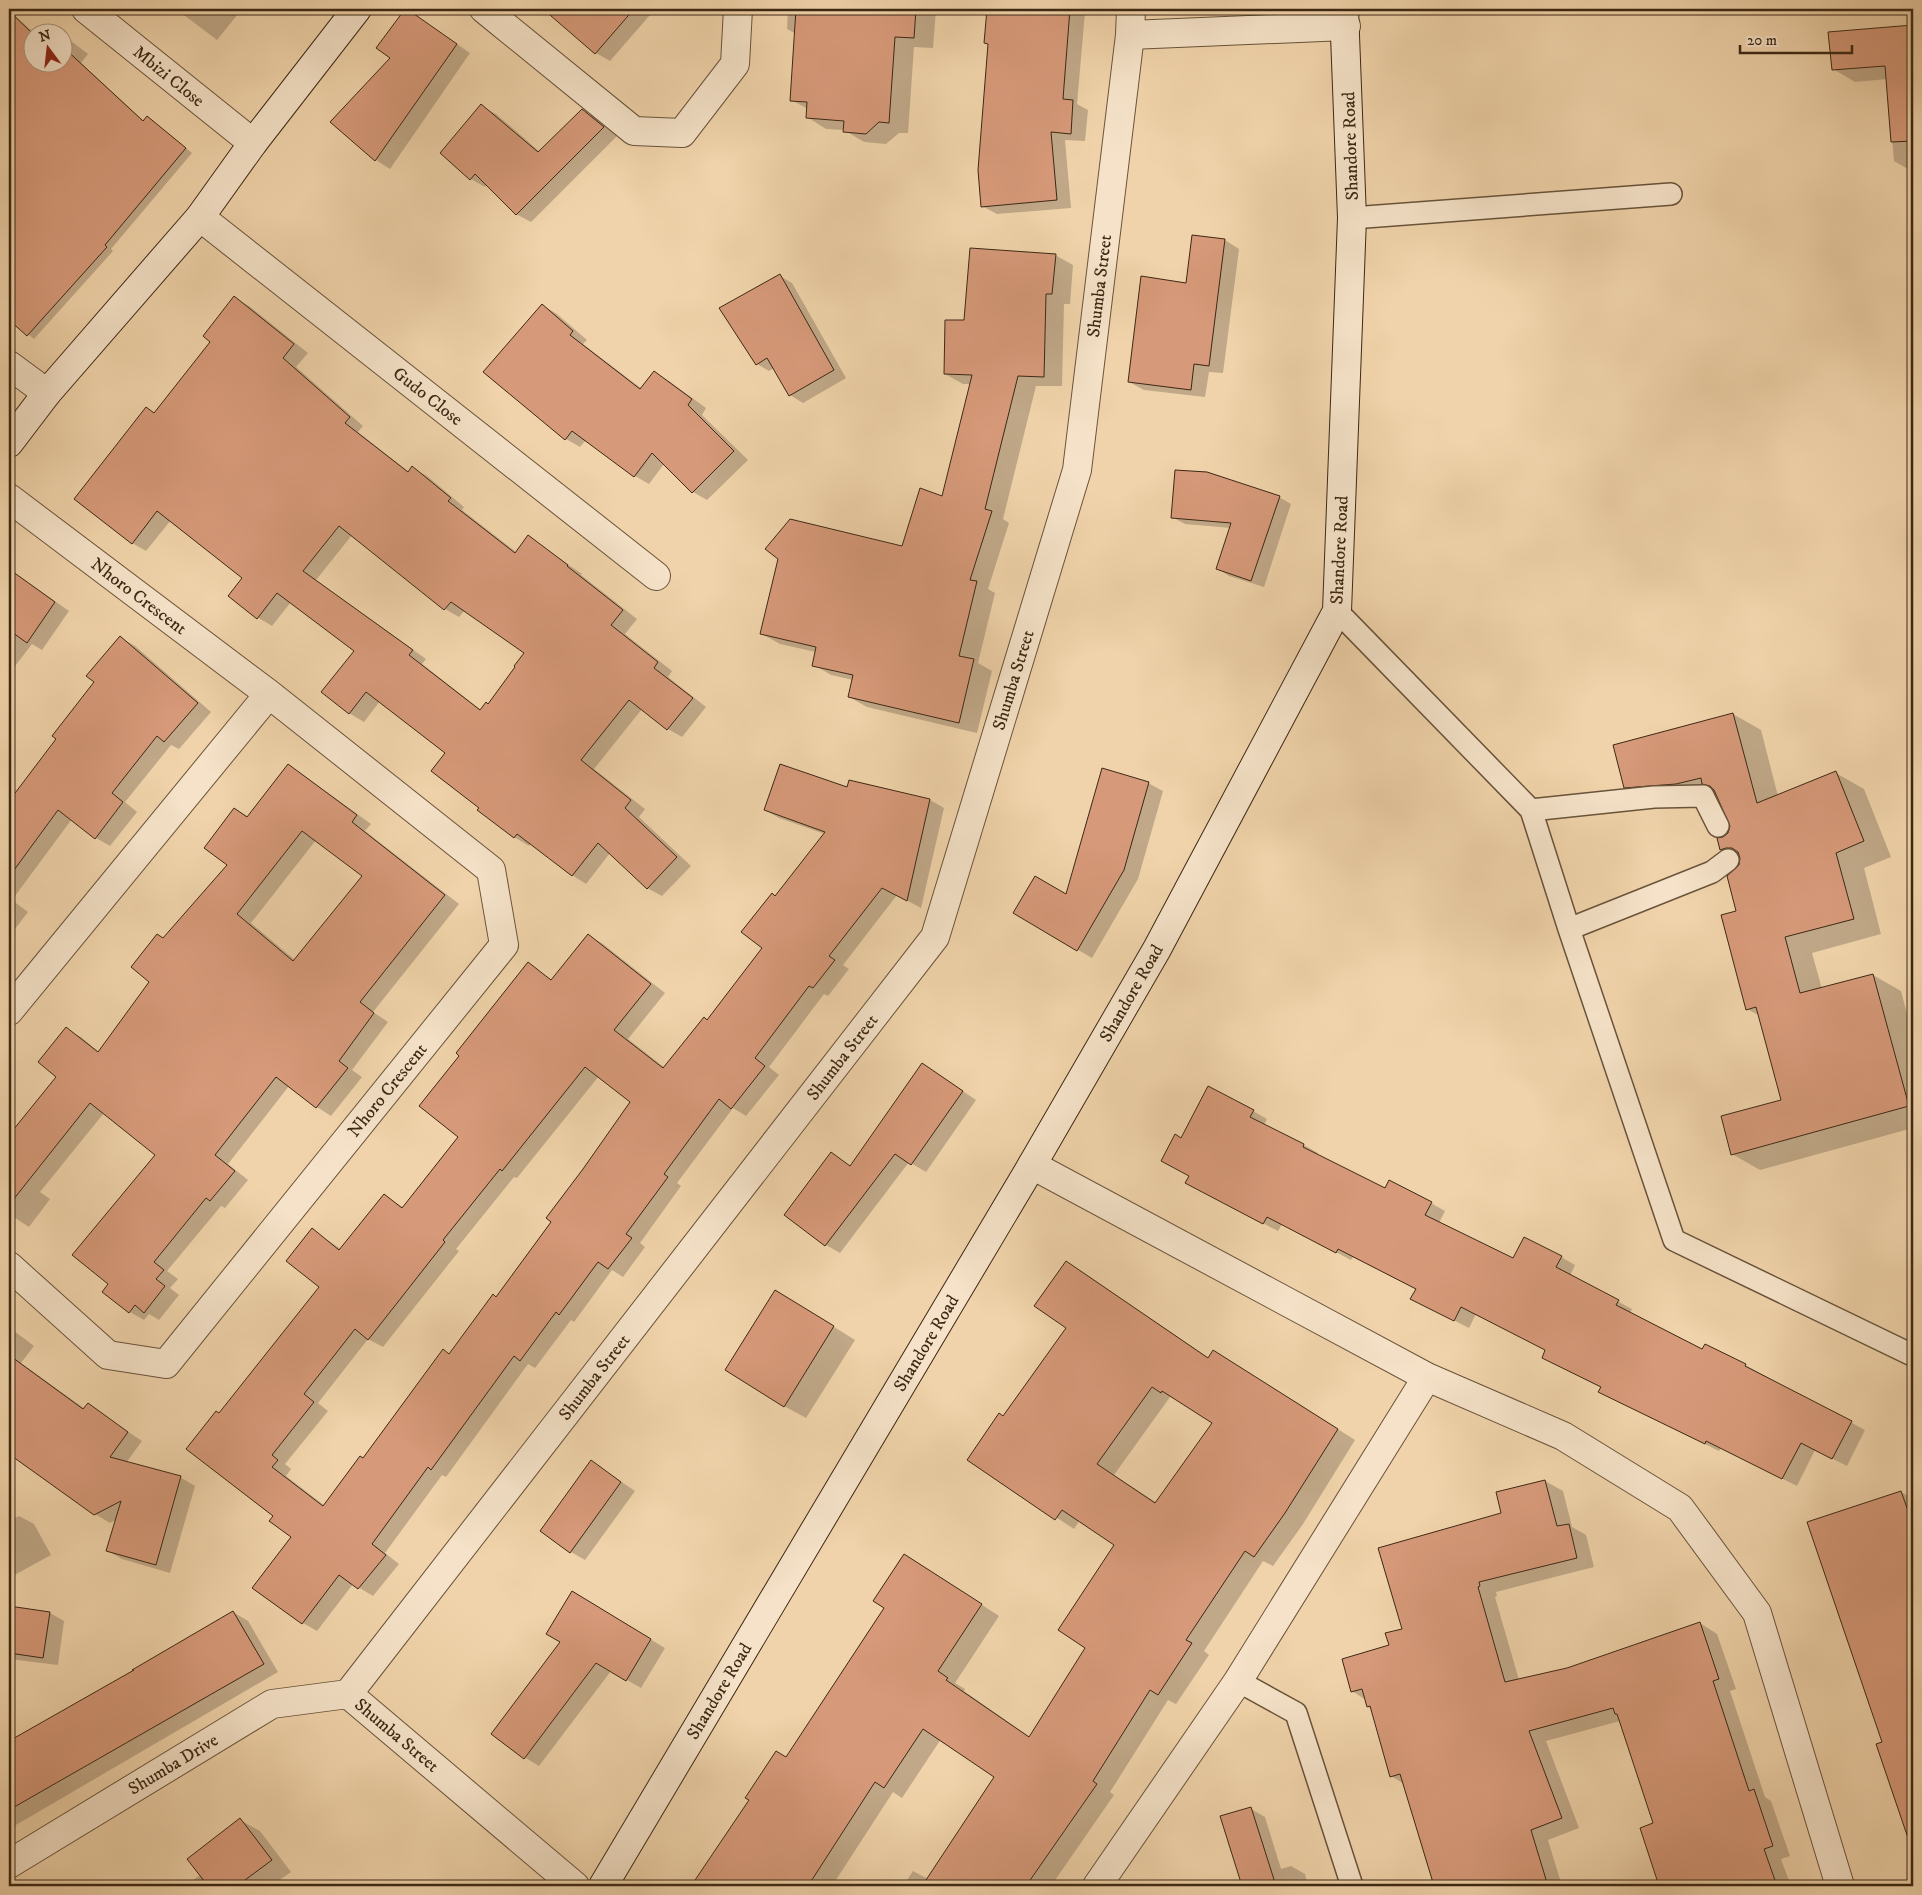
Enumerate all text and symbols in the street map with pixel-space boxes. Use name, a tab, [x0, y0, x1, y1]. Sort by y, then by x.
north arrow	[22, 22, 72, 72]
scale bar	[1740, 22, 1852, 54]
text: N	[37, 26, 53, 47]
text: 20 m	[1747, 31, 1777, 50]
street label: Mbizi Close	[128, 41, 208, 112]
street label: Shandore Road	[1338, 91, 1364, 201]
street label: Shumba Street	[1083, 233, 1117, 339]
street label: Gudo Close	[388, 363, 467, 431]
street label: Shandore Road	[1326, 495, 1354, 605]
street label: Nhoro Crescent	[86, 554, 191, 640]
street label: Shumba Street	[988, 627, 1040, 733]
street label: Shandore Road	[1095, 941, 1169, 1046]
street label: Shumba Street	[802, 1010, 883, 1105]
street label: Nhoro Crescent	[343, 1039, 432, 1142]
street label: Shandore Road	[889, 1291, 964, 1396]
street label: Shumba Street	[554, 1330, 635, 1425]
street label: Shandore Road	[682, 1639, 757, 1744]
street label: Shumba Street	[350, 1694, 443, 1778]
street label: Shumba Drive	[125, 1729, 222, 1800]

